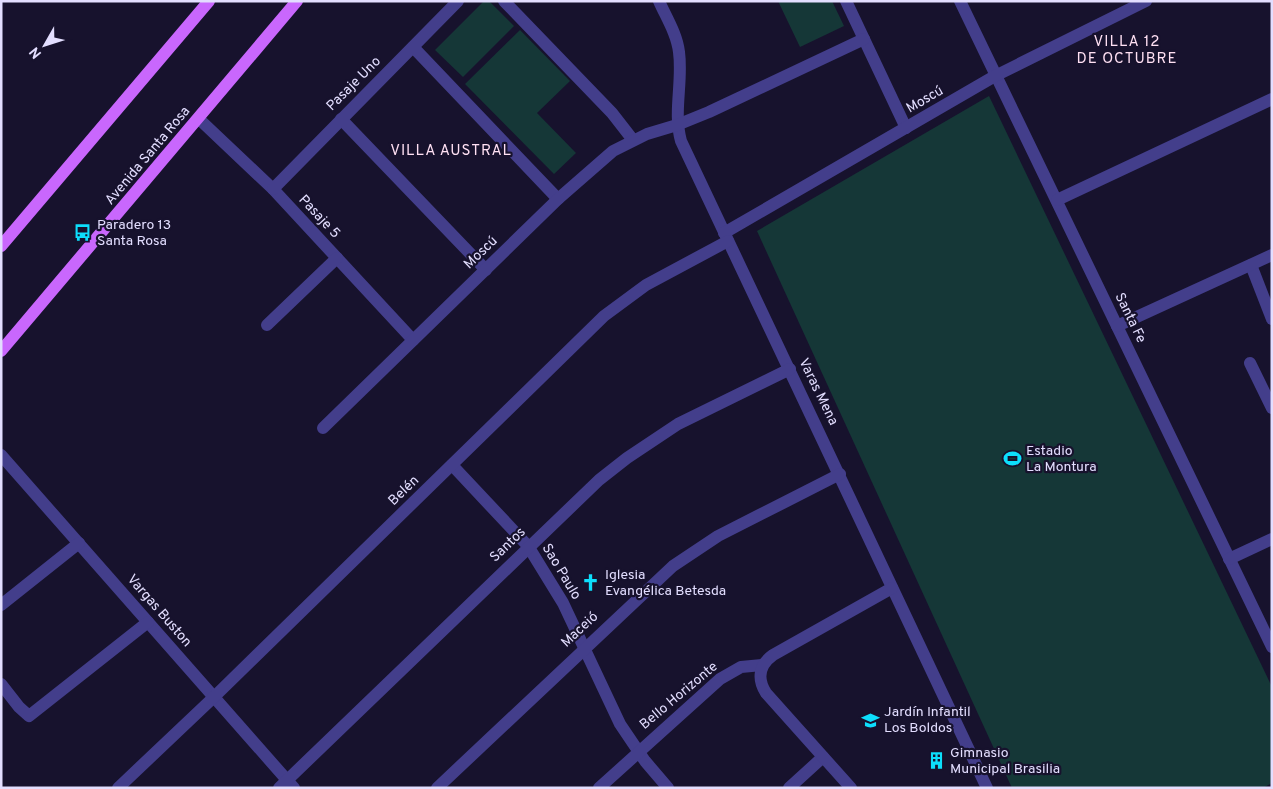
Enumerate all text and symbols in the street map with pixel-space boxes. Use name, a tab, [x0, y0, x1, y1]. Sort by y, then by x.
north arrow	[20, 20, 70, 70]
district label: VILLA 12 DE OCTUBRE	[1077, 33, 1178, 69]
text: N	[26, 43, 46, 61]
street label: Pasaje Uno	[323, 53, 385, 115]
street label: Moscú	[903, 83, 947, 117]
street label: Avenida Santa Rosa	[102, 103, 194, 209]
district label: VILLA AUSTRAL	[390, 142, 512, 161]
street label: Pasaje 5	[295, 192, 343, 242]
place label: Paradero 13 Santa Rosa	[97, 217, 171, 250]
bus stop icon: Paradero 13 Santa Rosa	[73, 223, 93, 243]
street label: Moscú	[461, 233, 501, 273]
street label: Santa Fe	[1111, 290, 1149, 346]
street label: Varas Mena	[795, 356, 841, 428]
place label: Estadio La Montura	[1026, 443, 1097, 476]
sports icon: Estadio La Montura	[1002, 449, 1022, 469]
street label: Belén	[385, 472, 423, 510]
street label: Santos	[487, 524, 529, 566]
street label: Sao Paulo	[538, 541, 584, 603]
place label: Iglesia Evangélica Betesda	[605, 567, 726, 600]
street label: Vargas Buston	[123, 571, 195, 651]
church icon: Iglesia Evangélica Betesda	[581, 573, 601, 593]
street label: Maceió	[558, 609, 602, 651]
street label: Bello Horizonte	[636, 658, 722, 734]
place label: Jardín Infantil Los Boldos	[884, 704, 971, 737]
school or university icon: Jardín Infantil Los Boldos	[860, 710, 880, 730]
place label: Gimnasio Municipal Brasilia	[950, 745, 1060, 778]
building icon: Gimnasio Municipal Brasilia	[926, 751, 946, 771]

